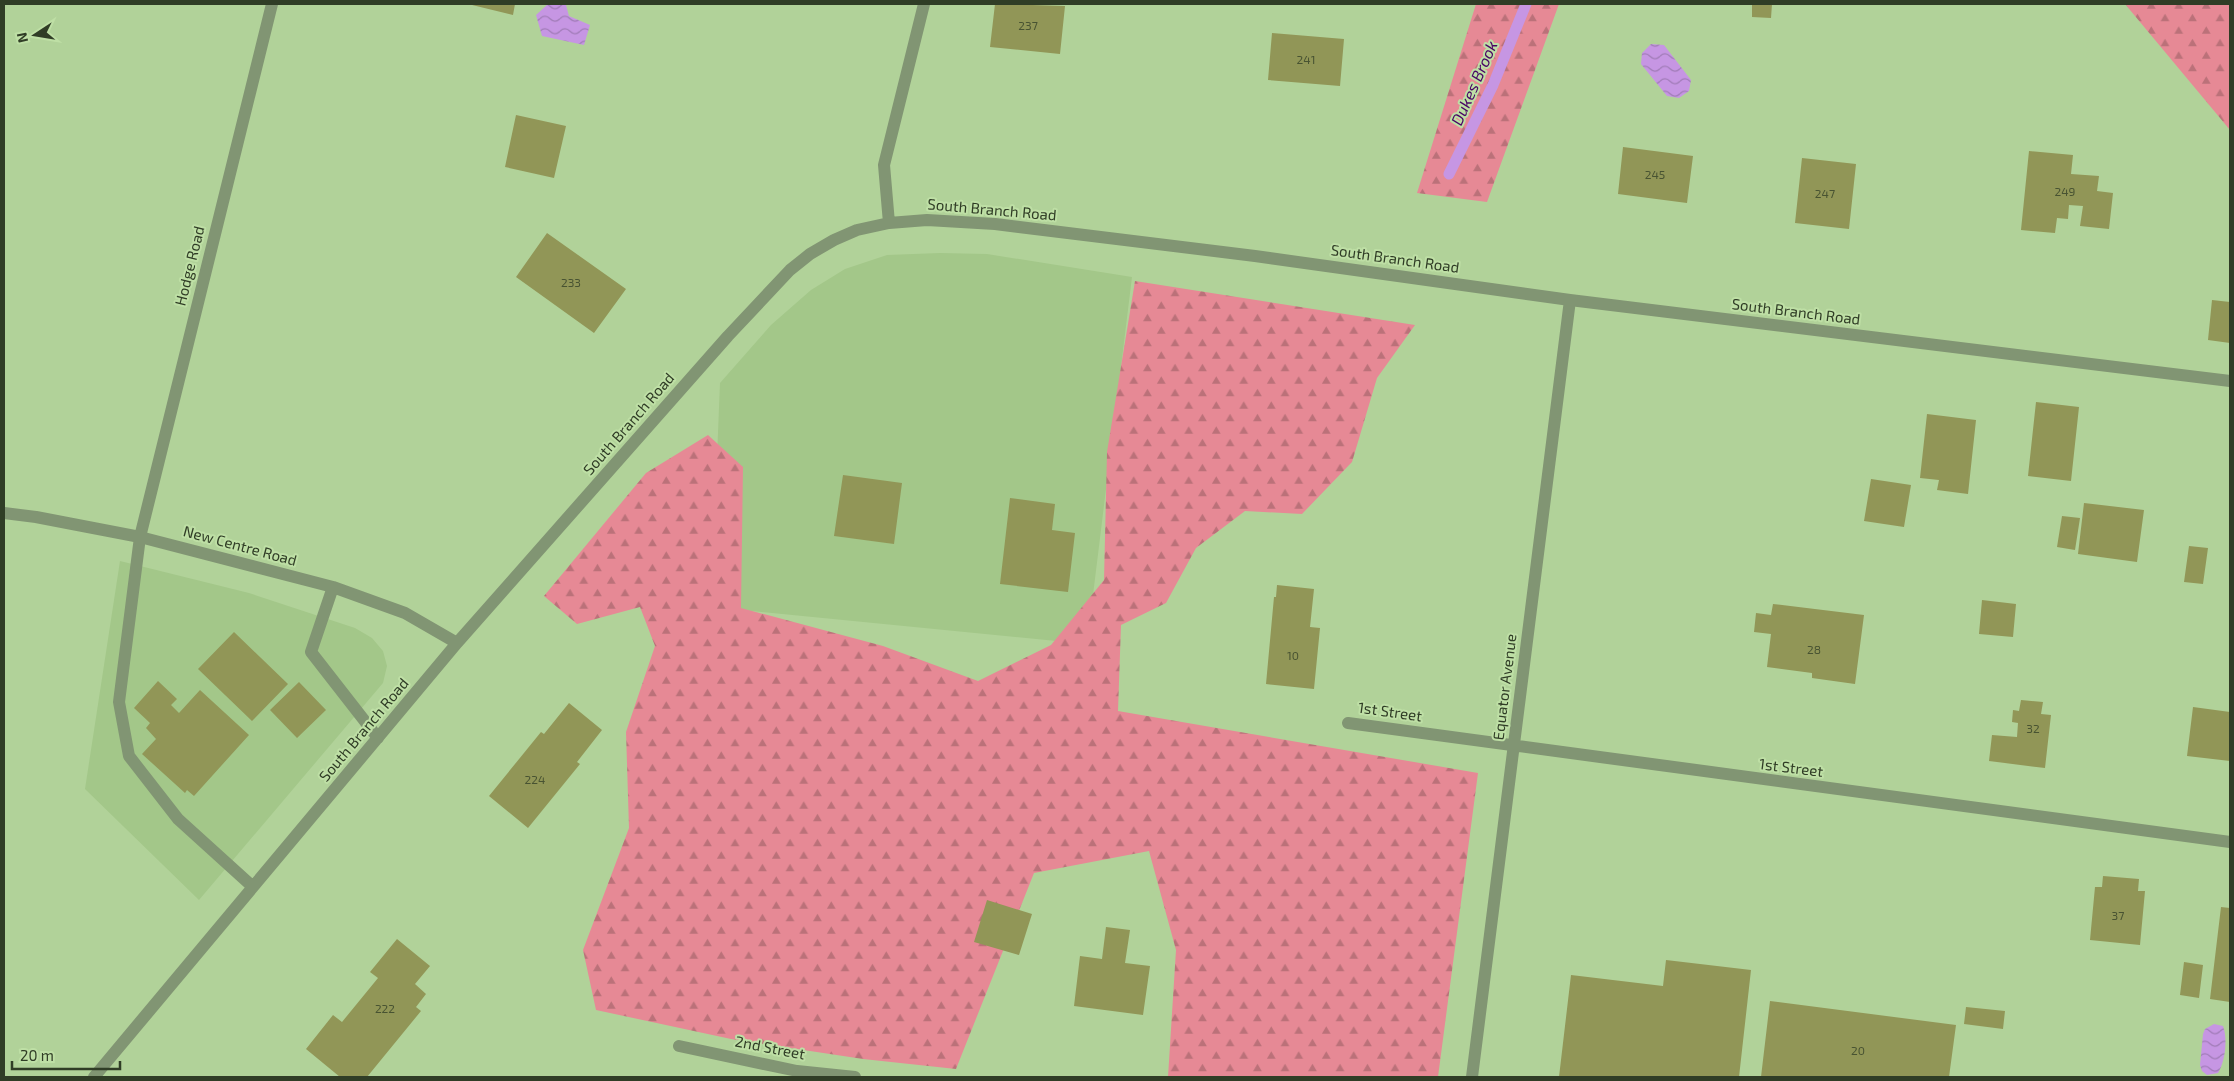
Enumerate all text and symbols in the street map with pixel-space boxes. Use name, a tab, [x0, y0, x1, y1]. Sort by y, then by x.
north arrow	[10, 10, 60, 60]
house number: 237	[1018, 18, 1038, 32]
text: N	[12, 31, 31, 45]
water label: Dukes Brook	[1446, 38, 1501, 128]
house number: 241	[1297, 52, 1315, 66]
house number: 245	[1645, 167, 1665, 181]
house number: 249	[2055, 184, 2076, 198]
house number: 247	[1815, 186, 1835, 200]
street label: South Branch Road	[927, 194, 1057, 224]
street label: Hodge Road	[170, 224, 208, 307]
street label: South Branch Road	[1330, 240, 1460, 276]
house number: 233	[561, 275, 581, 289]
street label: South Branch Road	[1731, 294, 1861, 328]
street label: South Branch Road	[579, 369, 678, 478]
street label: New Centre Road	[181, 521, 299, 569]
street label: Equator Avenue	[1489, 633, 1519, 741]
house number: 28	[1807, 642, 1821, 656]
house number: 10	[1287, 648, 1299, 662]
street label: South Branch Road	[315, 674, 412, 785]
street label: 1st Street	[1357, 698, 1424, 724]
house number: 32	[2026, 721, 2040, 735]
street label: 1st Street	[1758, 754, 1824, 780]
house number: 224	[525, 772, 545, 786]
house number: 37	[2112, 908, 2124, 922]
house number: 222	[375, 1001, 395, 1015]
street label: 2nd Street	[734, 1031, 807, 1063]
scale bar	[12, 1038, 120, 1070]
house number: 20	[1851, 1043, 1865, 1057]
text: 20 m	[20, 1046, 54, 1064]

